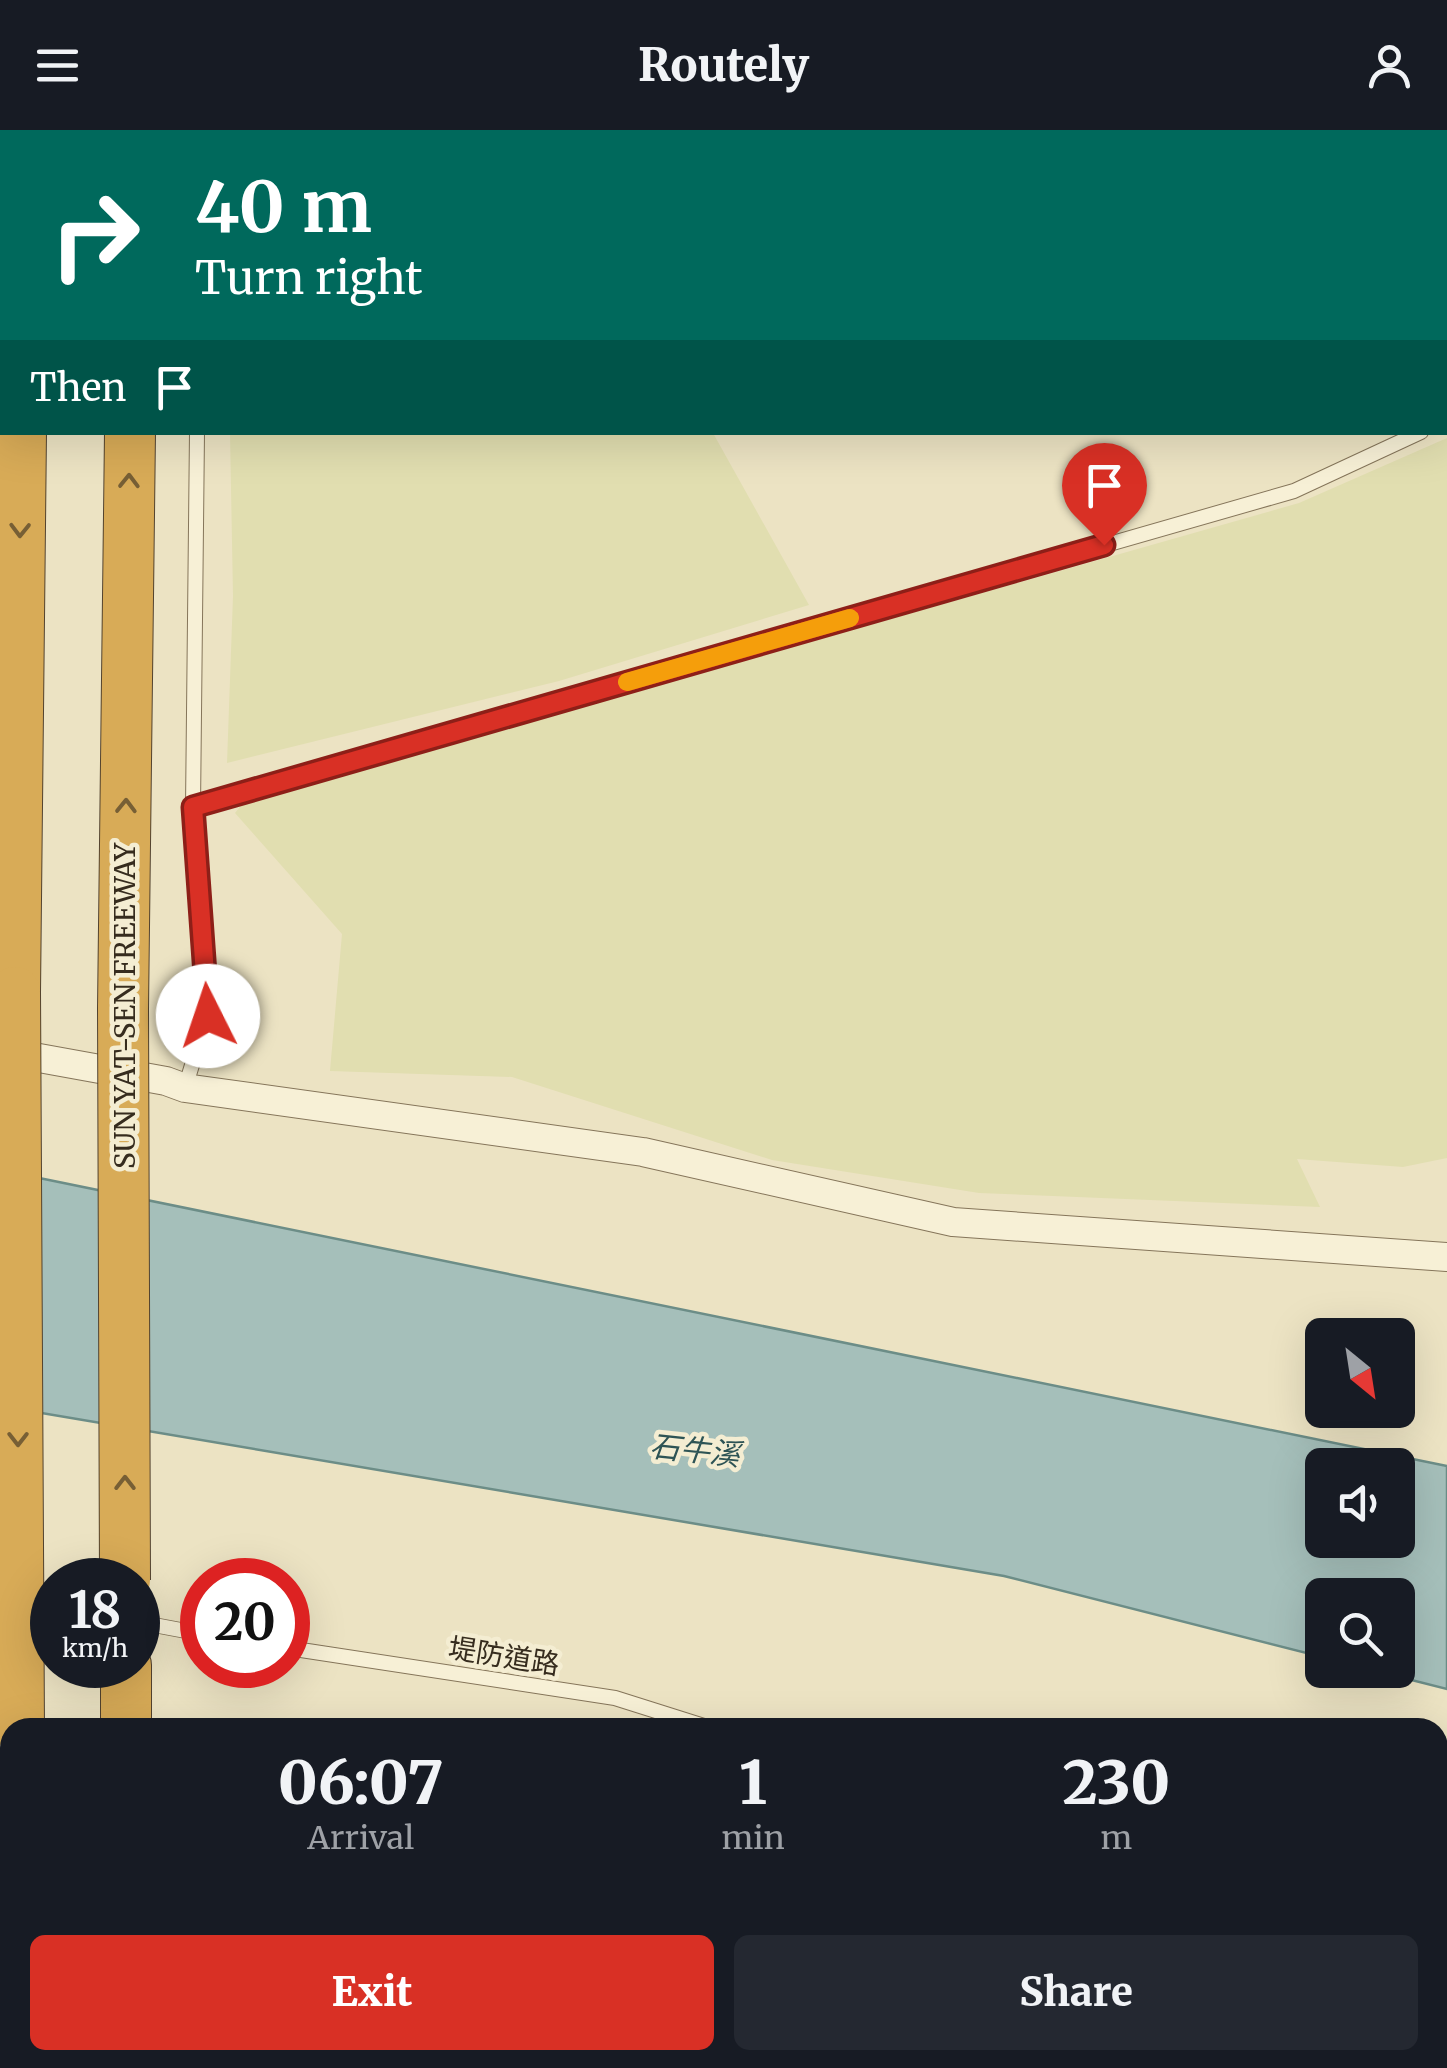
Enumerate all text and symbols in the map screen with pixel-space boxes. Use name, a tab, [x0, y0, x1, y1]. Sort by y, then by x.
text: Routely	[638, 37, 809, 93]
icon: menu	[30, 38, 85, 93]
icon: person	[1362, 38, 1417, 93]
text: 40 m	[195, 163, 372, 251]
icon: right	[30, 170, 160, 300]
text: Turn right	[195, 250, 423, 306]
icon: arrive	[147, 360, 202, 415]
text: Then	[30, 364, 127, 411]
pin	[1062, 443, 1147, 546]
icon: arrive	[1077, 458, 1132, 513]
one-way arrow	[118, 473, 140, 488]
one-way arrow	[9, 522, 31, 538]
one-way arrow	[115, 798, 136, 814]
street label: SUN YAT-SEN FREEWAY	[107, 842, 143, 1169]
position arrow	[156, 964, 260, 1068]
north arrow	[1305, 1318, 1415, 1428]
map controls	[1305, 1318, 1415, 1688]
water label: 石牛溪	[648, 1426, 746, 1474]
one-way arrow	[7, 1432, 29, 1448]
button: sound	[1305, 1448, 1415, 1558]
one-way arrow	[114, 1474, 136, 1490]
speed limit sign: 20	[180, 1558, 310, 1688]
button: search	[1305, 1578, 1415, 1688]
text: 18	[69, 1579, 121, 1642]
street label: 堤防道路	[446, 1629, 562, 1683]
text: km/h	[62, 1632, 128, 1664]
text: 06:07	[278, 1745, 444, 1820]
text: 1	[739, 1745, 767, 1820]
text: 230	[1063, 1745, 1170, 1820]
text: Arrival	[307, 1818, 414, 1858]
text: min	[721, 1818, 785, 1858]
text: m	[1100, 1818, 1132, 1858]
button: Exit	[30, 1935, 714, 2050]
button: Share	[734, 1935, 1418, 2050]

